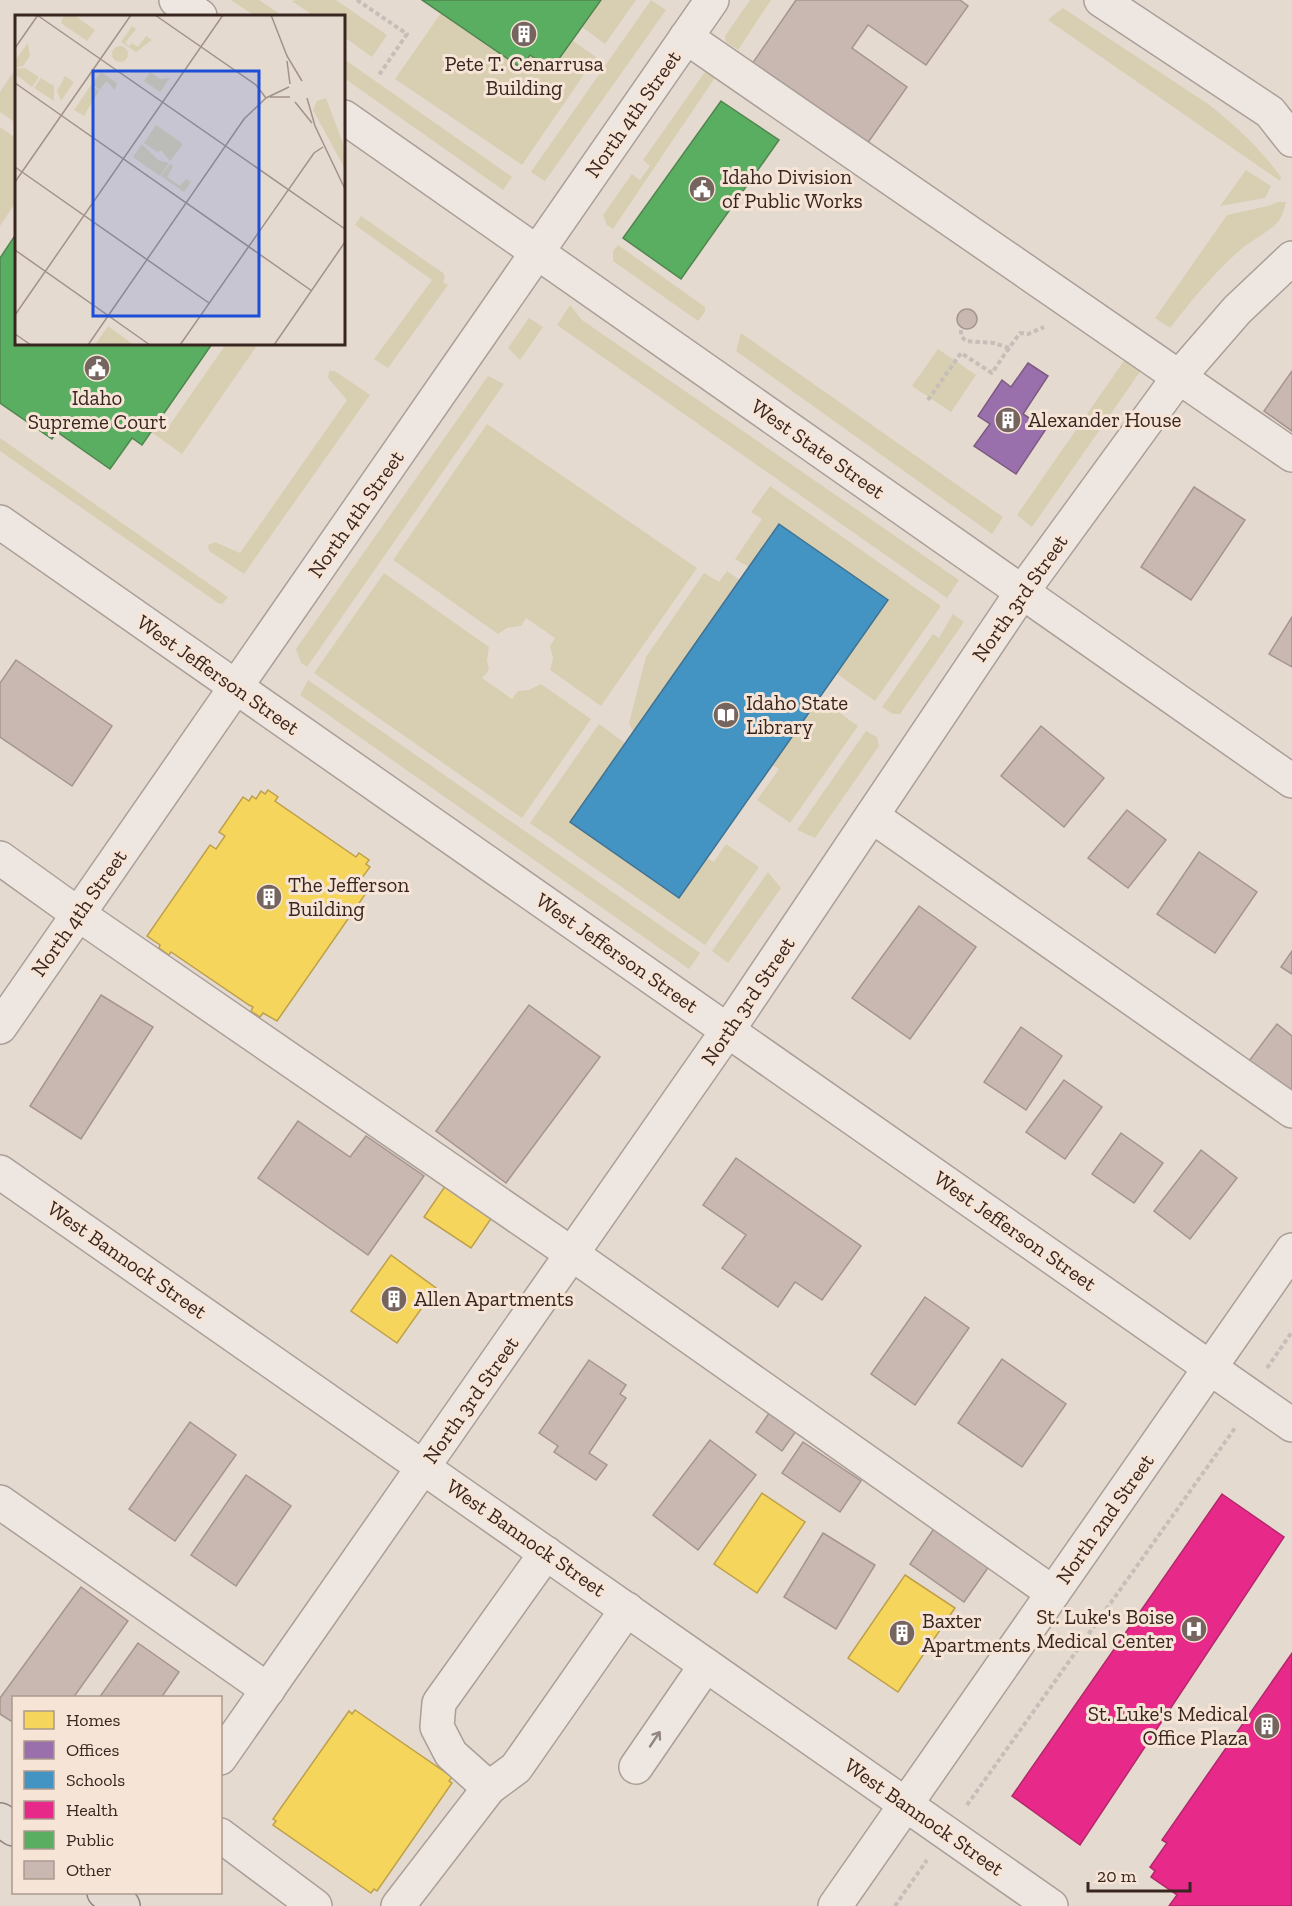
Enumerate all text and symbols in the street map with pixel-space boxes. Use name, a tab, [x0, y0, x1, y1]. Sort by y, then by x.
inset map	[15, 15, 345, 345]
building icon: Pete T. Cenarrusa Building	[509, 19, 539, 49]
street label: North 4th Street	[579, 45, 686, 182]
place label: Pete T. Cenarrusa Building	[444, 51, 604, 100]
place label: Idaho Division of Public Works	[722, 164, 863, 213]
public building icon: Idaho Division of Public Works	[687, 174, 717, 204]
public building icon: Idaho Supreme Court	[82, 353, 112, 383]
place label: Idaho Supreme Court	[28, 385, 167, 434]
street label: West State Street	[747, 393, 890, 504]
building icon: Alexander House	[993, 405, 1023, 435]
place label: Alexander House	[1028, 407, 1182, 432]
street label: North 4th Street	[302, 445, 409, 582]
street label: North 3rd Street	[966, 529, 1073, 666]
street label: West Jefferson Street	[132, 609, 304, 740]
place label: Idaho State Library	[746, 690, 848, 739]
library icon: Idaho State Library	[711, 700, 741, 730]
street label: North 4th Street	[25, 844, 132, 981]
place label: The Jefferson Building	[288, 872, 409, 921]
building icon: The Jefferson Building	[254, 882, 284, 912]
street label: West Jefferson Street	[531, 887, 703, 1018]
street label: North 3rd Street	[695, 932, 800, 1070]
street label: West Jefferson Street	[929, 1165, 1101, 1296]
street label: West Bannock Street	[43, 1195, 212, 1324]
building icon: Allen Apartments	[379, 1284, 409, 1314]
place label: Allen Apartments	[414, 1286, 574, 1311]
street label: North 3rd Street	[417, 1331, 524, 1468]
street label: North 2nd Street	[1050, 1449, 1159, 1589]
street label: West Bannock Street	[442, 1473, 611, 1602]
place label: St. Luke's Boise Medical Center	[1036, 1604, 1174, 1653]
place label: Baxter Apartments	[922, 1608, 1031, 1657]
hospital icon: St. Luke's Boise Medical Center	[1179, 1614, 1209, 1644]
building icon: Baxter Apartments	[887, 1618, 917, 1648]
legend	[12, 1696, 222, 1894]
place label: St. Luke's Medical Office Plaza	[1088, 1701, 1248, 1750]
text: Homes	[66, 1709, 120, 1731]
building icon: St. Luke's Medical Office Plaza	[1252, 1711, 1282, 1741]
one-way arrow	[649, 1731, 661, 1747]
text: Offices	[66, 1739, 119, 1761]
street label: West Bannock Street	[840, 1752, 1009, 1881]
text: Schools	[66, 1769, 125, 1791]
text: Health	[66, 1799, 118, 1821]
text: Public	[66, 1829, 114, 1851]
scale bar	[1088, 1855, 1190, 1893]
text: Other	[66, 1859, 112, 1881]
text: 20 m	[1097, 1865, 1137, 1887]

